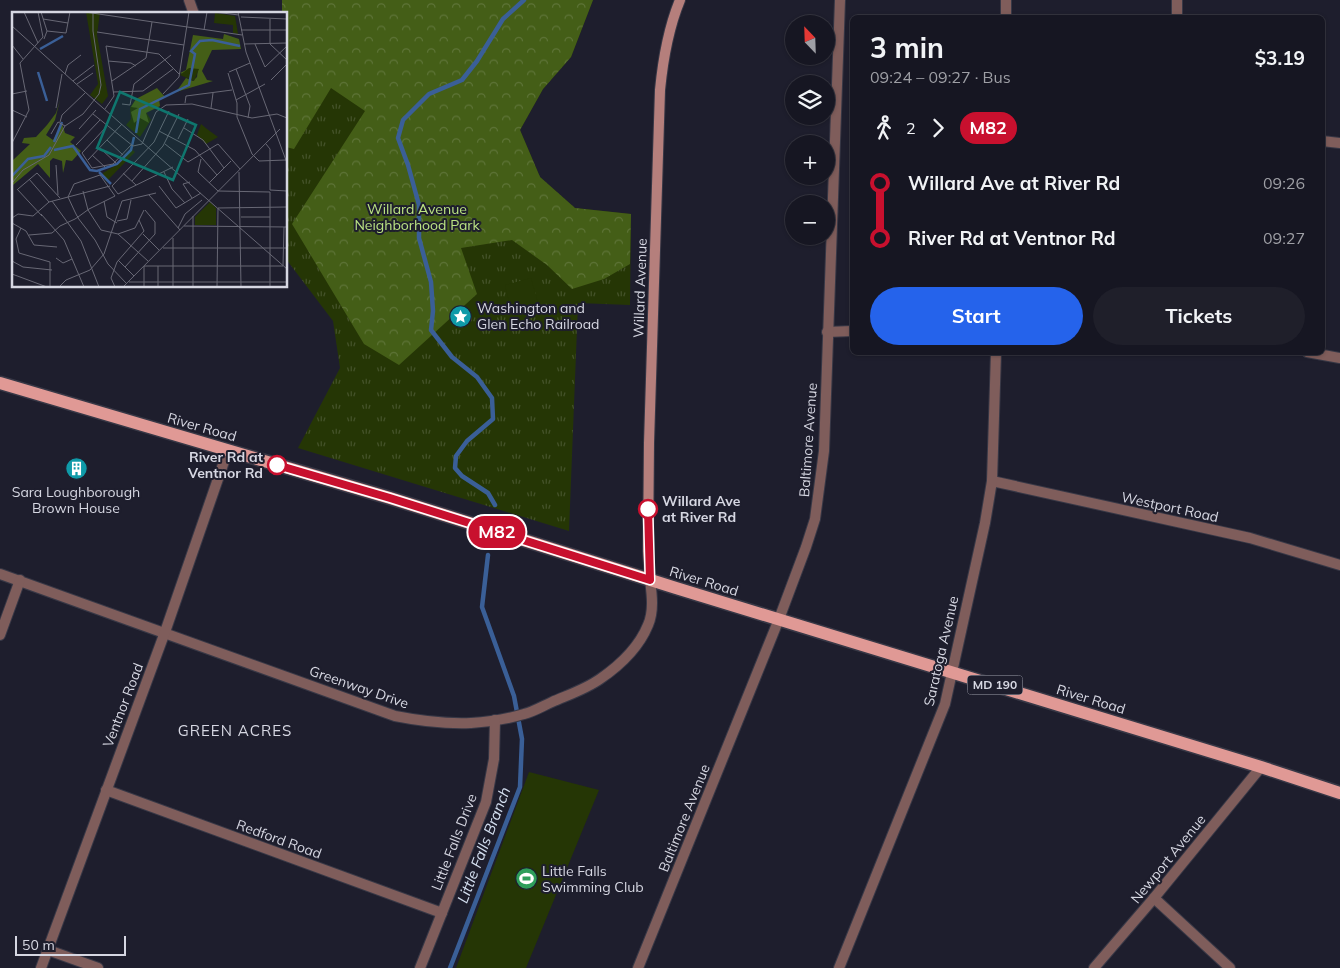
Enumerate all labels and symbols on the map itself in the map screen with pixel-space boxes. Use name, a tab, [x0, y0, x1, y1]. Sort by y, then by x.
inset map	[12, 12, 288, 288]
north arrow	[785, 15, 835, 65]
park label: Willard Avenue Neighborhood Park	[354, 200, 480, 234]
street label: Willard Avenue	[629, 238, 651, 338]
place label: Washington and Glen Echo Railroad	[477, 299, 600, 333]
place icon: Washington and Glen Echo Railroad	[449, 304, 473, 328]
street label: Baltimore Avenue	[795, 382, 821, 498]
street label: River Road	[165, 409, 239, 445]
place label: River Rd at Ventnor Rd	[187, 448, 264, 482]
marker: River Rd at Ventnor Rd	[267, 455, 287, 475]
building icon: Sara Loughborough Brown House	[64, 457, 88, 481]
place label: Sara Loughborough Brown House	[12, 483, 140, 517]
street label: Westport Road	[1120, 488, 1220, 526]
place label: Willard Ave at River Rd	[662, 492, 741, 526]
marker: Willard Ave at River Rd	[638, 499, 658, 519]
line badge: M82	[468, 516, 526, 548]
street label: River Road	[667, 562, 741, 600]
street label: Saratoga Avenue	[920, 594, 962, 708]
street label: Ventnor Road	[99, 660, 147, 750]
street label: Greenway Drive	[307, 662, 411, 712]
road number: MD 190	[968, 676, 1022, 694]
street label: River Road	[1054, 680, 1128, 718]
district label: GREEN ACRES	[178, 721, 292, 740]
street label: Baltimore Avenue	[654, 761, 714, 875]
water label: Little Falls Branch	[453, 784, 514, 906]
street label: Little Falls Drive	[427, 791, 481, 893]
street label: Newport Avenue	[1127, 811, 1209, 907]
street label: Redford Road	[234, 815, 324, 863]
place label: Little Falls Swimming Club	[542, 862, 644, 896]
sports icon: Little Falls Swimming Club	[514, 867, 538, 891]
scale bar	[15, 933, 126, 956]

